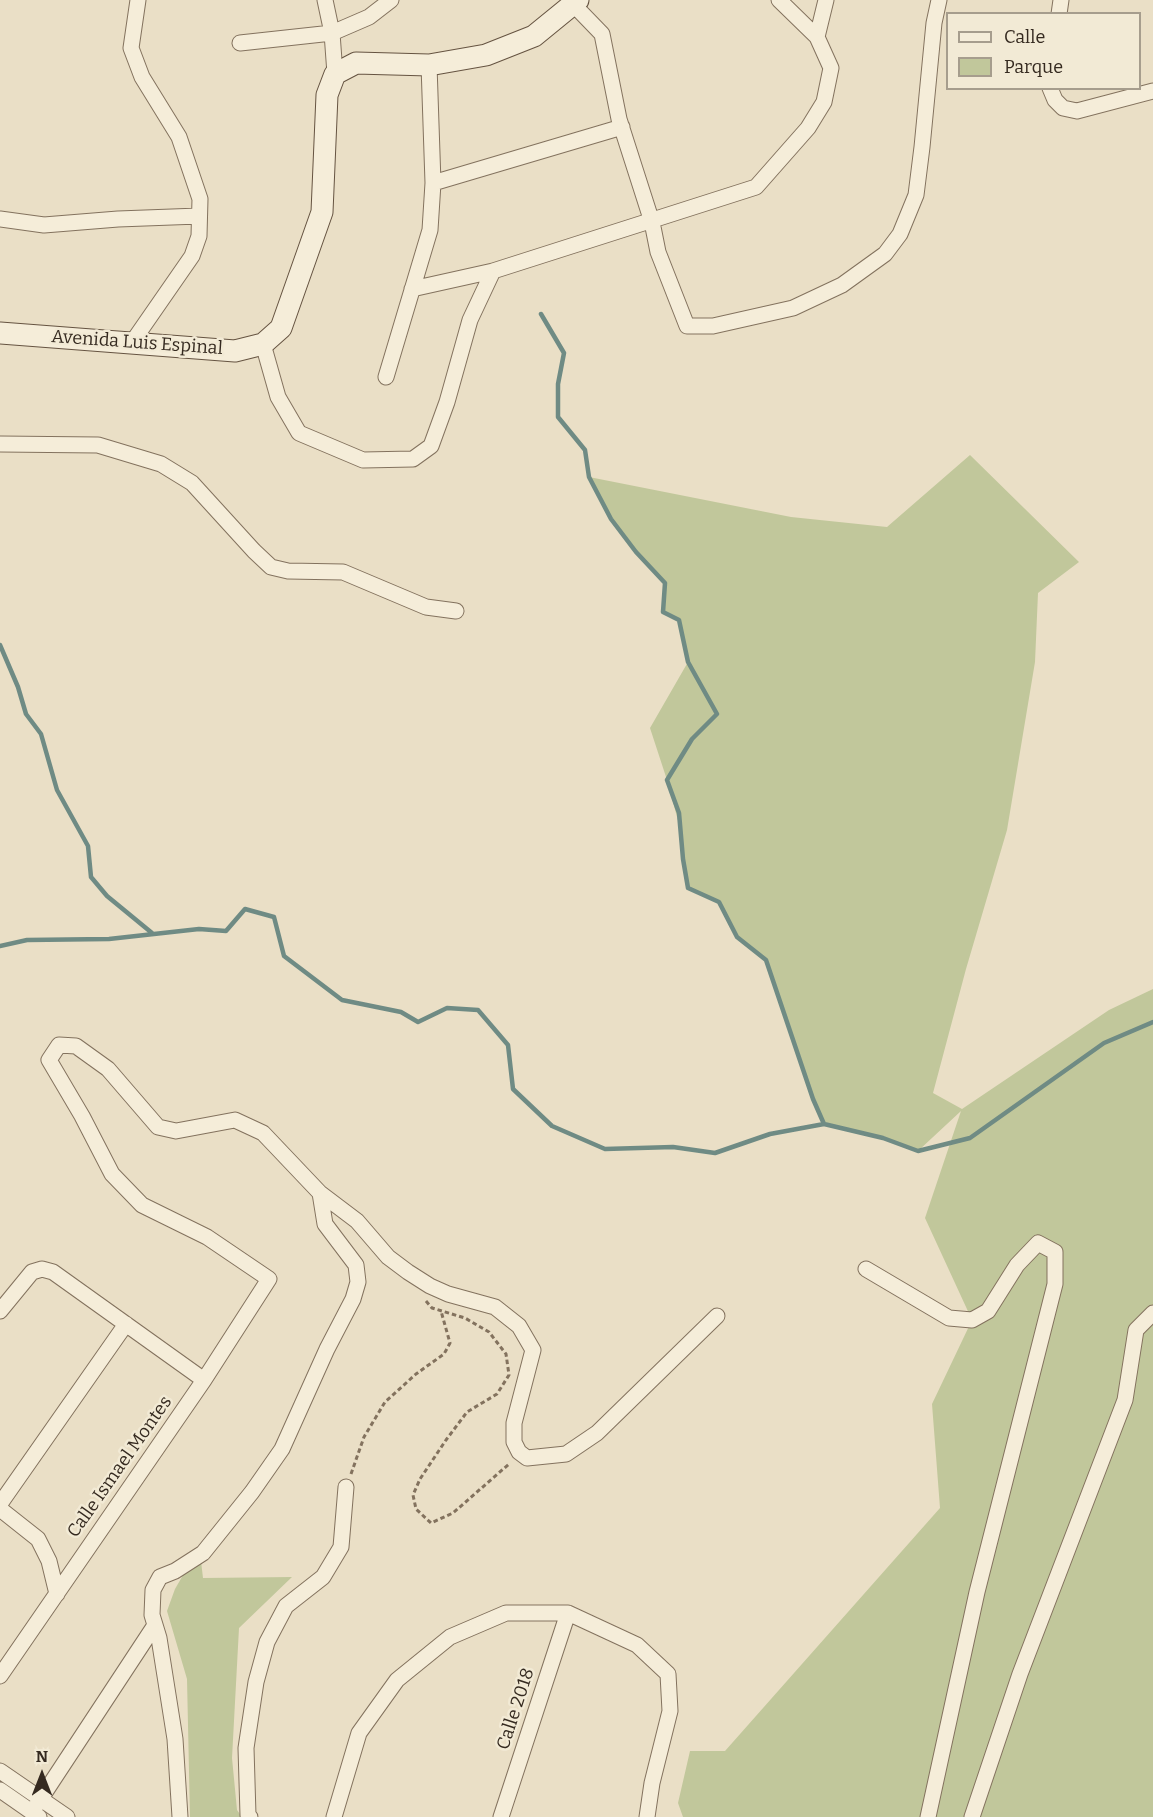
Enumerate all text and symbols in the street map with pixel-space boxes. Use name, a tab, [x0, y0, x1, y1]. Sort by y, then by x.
legend	[946, 12, 1141, 90]
text: Calle	[1004, 26, 1045, 48]
text: Parque	[1004, 56, 1063, 78]
street label: Avenida Luis Espinal	[51, 326, 223, 360]
street label: Calle Ismael Montes	[63, 1392, 177, 1542]
street label: Calle 2018	[493, 1666, 539, 1752]
north arrow	[12, 1745, 72, 1805]
text: N	[36, 1747, 48, 1766]

